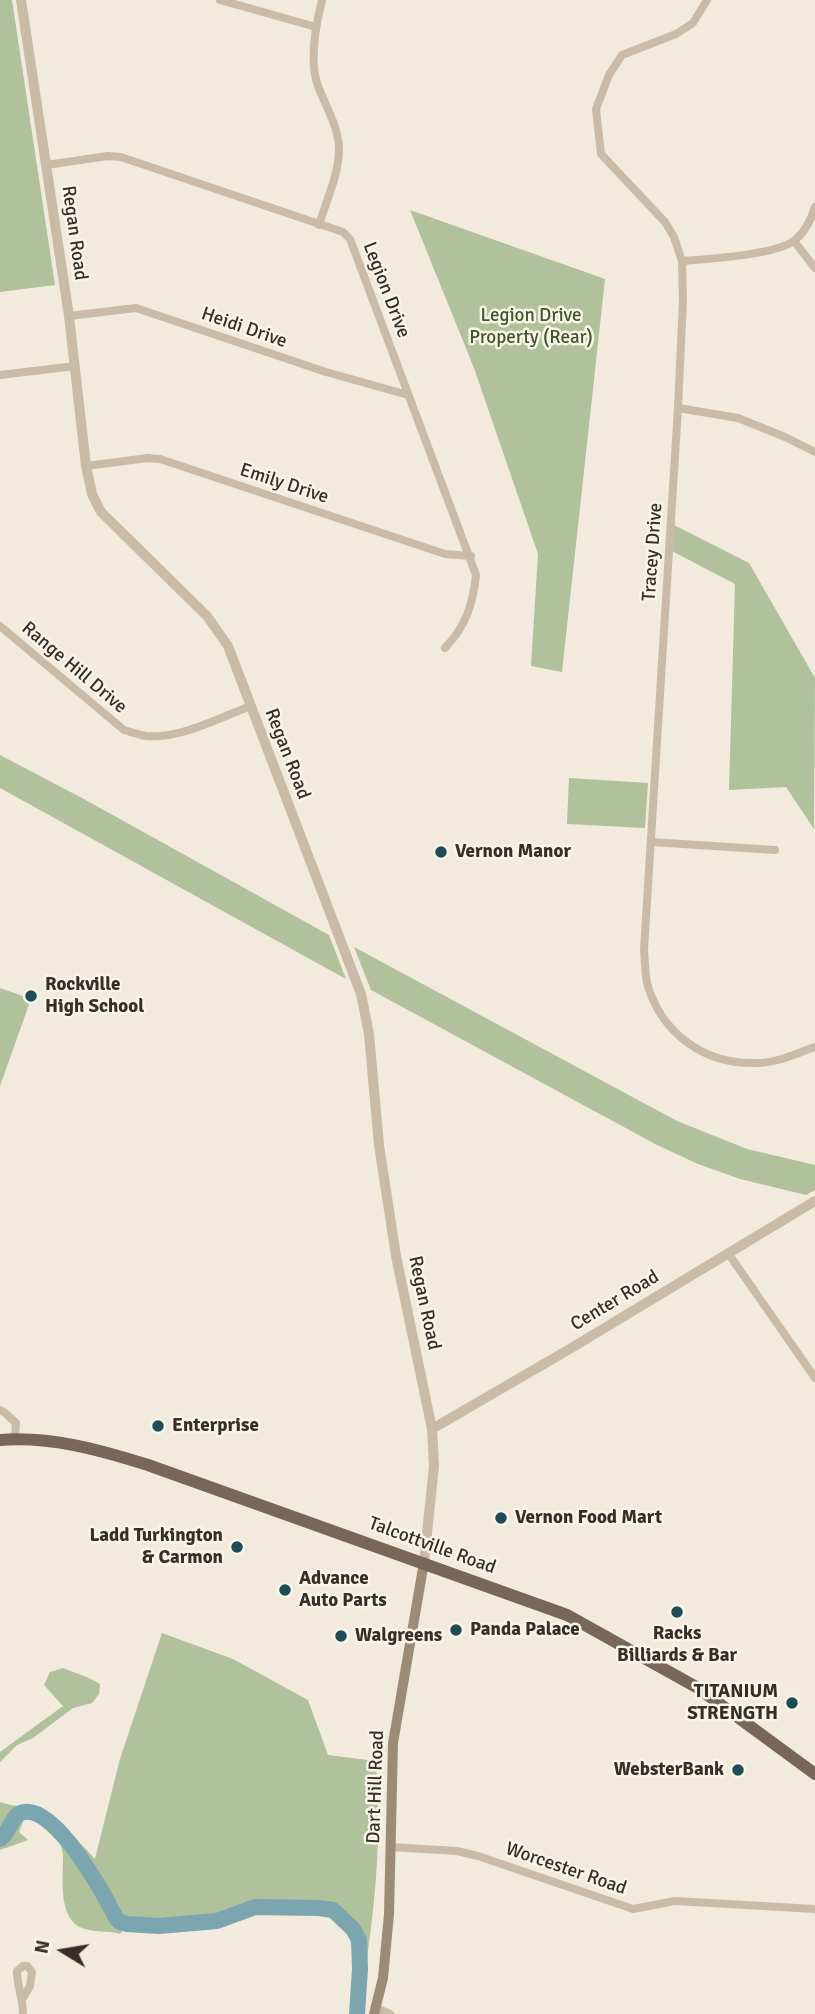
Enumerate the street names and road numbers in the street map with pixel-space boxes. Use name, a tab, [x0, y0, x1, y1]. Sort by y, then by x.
street label: Regan Road	[56, 184, 92, 282]
street label: Legion Drive	[357, 239, 415, 341]
street label: Heidi Drive	[198, 303, 290, 353]
street label: Emily Drive	[237, 459, 331, 509]
street label: Tracey Drive	[638, 502, 668, 602]
street label: Range Hill Drive	[17, 617, 131, 719]
street label: Regan Road	[259, 705, 315, 803]
street label: Regan Road	[403, 1254, 445, 1352]
street label: Center Road	[567, 1266, 663, 1336]
street label: Talcottville Road	[365, 1512, 499, 1580]
street label: Dart Hill Road	[363, 1730, 389, 1844]
street label: Worcester Road	[503, 1838, 629, 1900]

